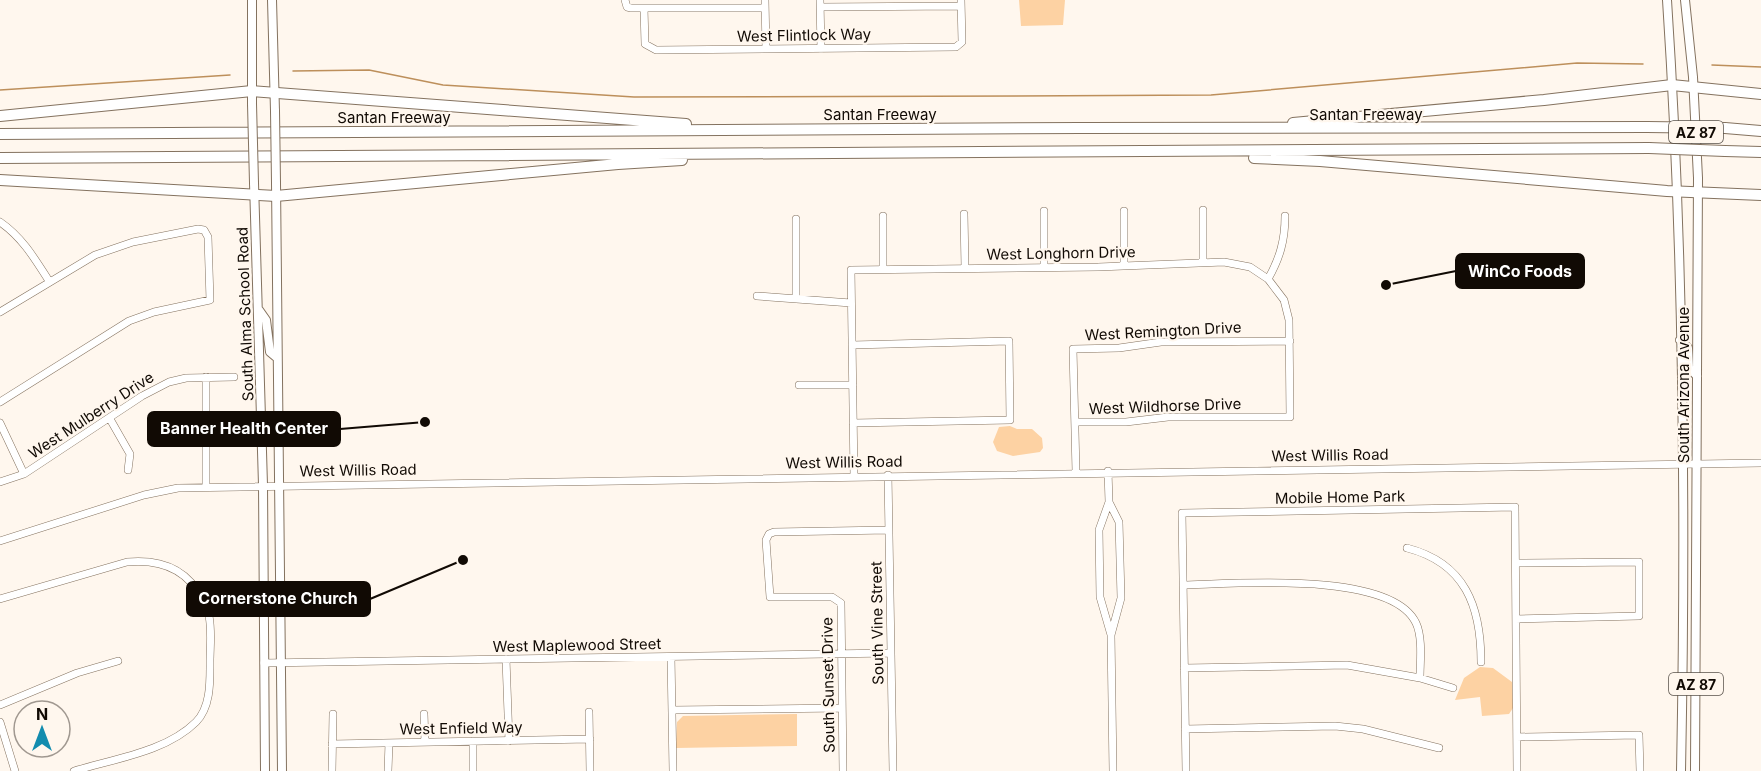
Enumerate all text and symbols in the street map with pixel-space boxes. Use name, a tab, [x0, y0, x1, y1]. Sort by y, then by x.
street label: West Flintlock Way	[737, 24, 872, 46]
street label: Santan Freeway	[823, 105, 937, 124]
street label: Santan Freeway	[1309, 105, 1423, 124]
street label: Santan Freeway	[337, 108, 451, 127]
road number: AZ 87	[1669, 121, 1723, 143]
street label: South Alma School Road	[232, 227, 258, 401]
street label: West Longhorn Drive	[986, 242, 1136, 264]
callout: WinCo Foods	[1456, 254, 1584, 288]
text: WinCo Foods	[1468, 261, 1572, 281]
street label: South Arizona Avenue	[1674, 307, 1693, 463]
street label: West Remington Drive	[1084, 317, 1242, 345]
street label: West Mulberry Drive	[25, 367, 157, 463]
street label: West Wildhorse Drive	[1088, 394, 1242, 418]
callout: Banner Health Center	[148, 412, 340, 446]
text: Banner Health Center	[160, 418, 328, 438]
street label: West Willis Road	[1271, 444, 1389, 466]
street label: West Willis Road	[785, 451, 903, 473]
street label: West Willis Road	[299, 459, 417, 481]
street label: Mobile Home Park	[1275, 486, 1406, 508]
street label: South Vine Street	[866, 561, 888, 685]
callout: Cornerstone Church	[187, 582, 370, 616]
text: Cornerstone Church	[198, 588, 358, 608]
street label: South Sunset Drive	[817, 617, 839, 753]
street label: West Maplewood Street	[492, 634, 662, 656]
road number: AZ 87	[1669, 673, 1723, 695]
north arrow	[12, 699, 72, 759]
text: N	[36, 704, 48, 724]
street label: West Enfield Way	[399, 717, 523, 739]

